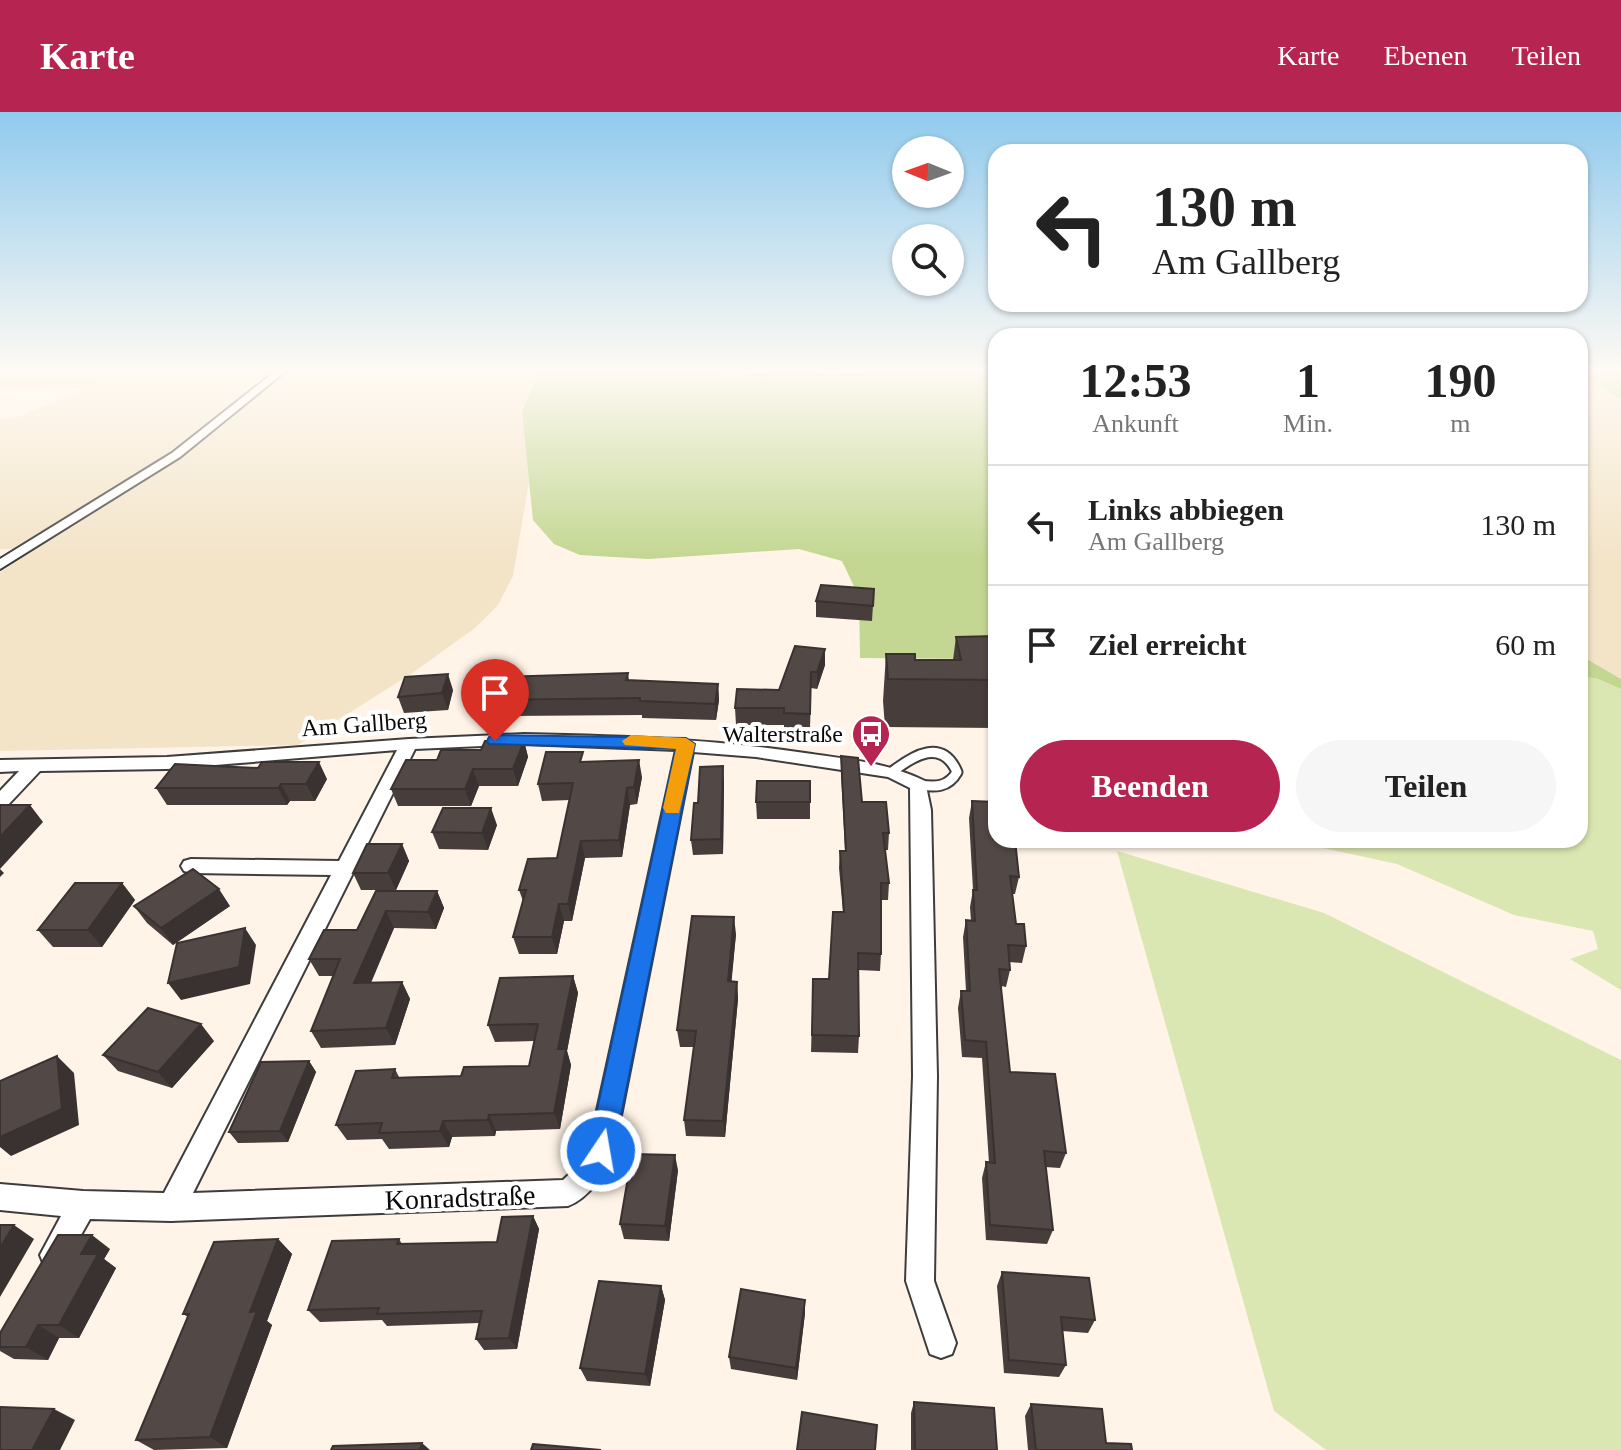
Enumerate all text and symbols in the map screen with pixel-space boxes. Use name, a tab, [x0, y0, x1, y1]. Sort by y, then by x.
text: Karte	[40, 35, 135, 77]
text: Karte	[1277, 40, 1339, 71]
text: Ebenen	[1383, 40, 1467, 71]
text: Teilen	[1511, 40, 1581, 71]
north arrow	[892, 136, 964, 208]
map controls	[892, 136, 964, 296]
icon: left	[1020, 176, 1124, 280]
text: 130 m	[1152, 176, 1297, 238]
button: search	[892, 224, 964, 296]
text: Am Gallberg	[1152, 242, 1340, 282]
text: 12:53	[1080, 354, 1192, 407]
text: 1	[1296, 354, 1320, 407]
text: 190	[1424, 354, 1496, 407]
text: Ankunft	[1092, 409, 1179, 438]
text: Min.	[1283, 409, 1333, 438]
text: m	[1450, 409, 1471, 438]
text: Links abbiegen	[1088, 493, 1284, 526]
icon: left	[1020, 503, 1064, 547]
text: 130 m	[1480, 508, 1556, 541]
text: Am Gallberg	[1088, 527, 1224, 556]
icon: arrive	[1020, 623, 1064, 667]
text: Ziel erreicht	[1088, 628, 1247, 661]
text: 60 m	[1495, 628, 1556, 661]
pin	[461, 659, 529, 741]
icon: arrive	[473, 671, 517, 715]
street label: Am Gallberg	[300, 707, 428, 741]
bus stop icon: Walterstraße	[850, 713, 892, 768]
place label: Walterstraße	[722, 721, 843, 747]
button: Beenden	[1020, 740, 1280, 832]
button: Teilen	[1296, 740, 1556, 832]
position arrow	[559, 1109, 643, 1193]
street label: Konradstraße	[384, 1179, 536, 1216]

